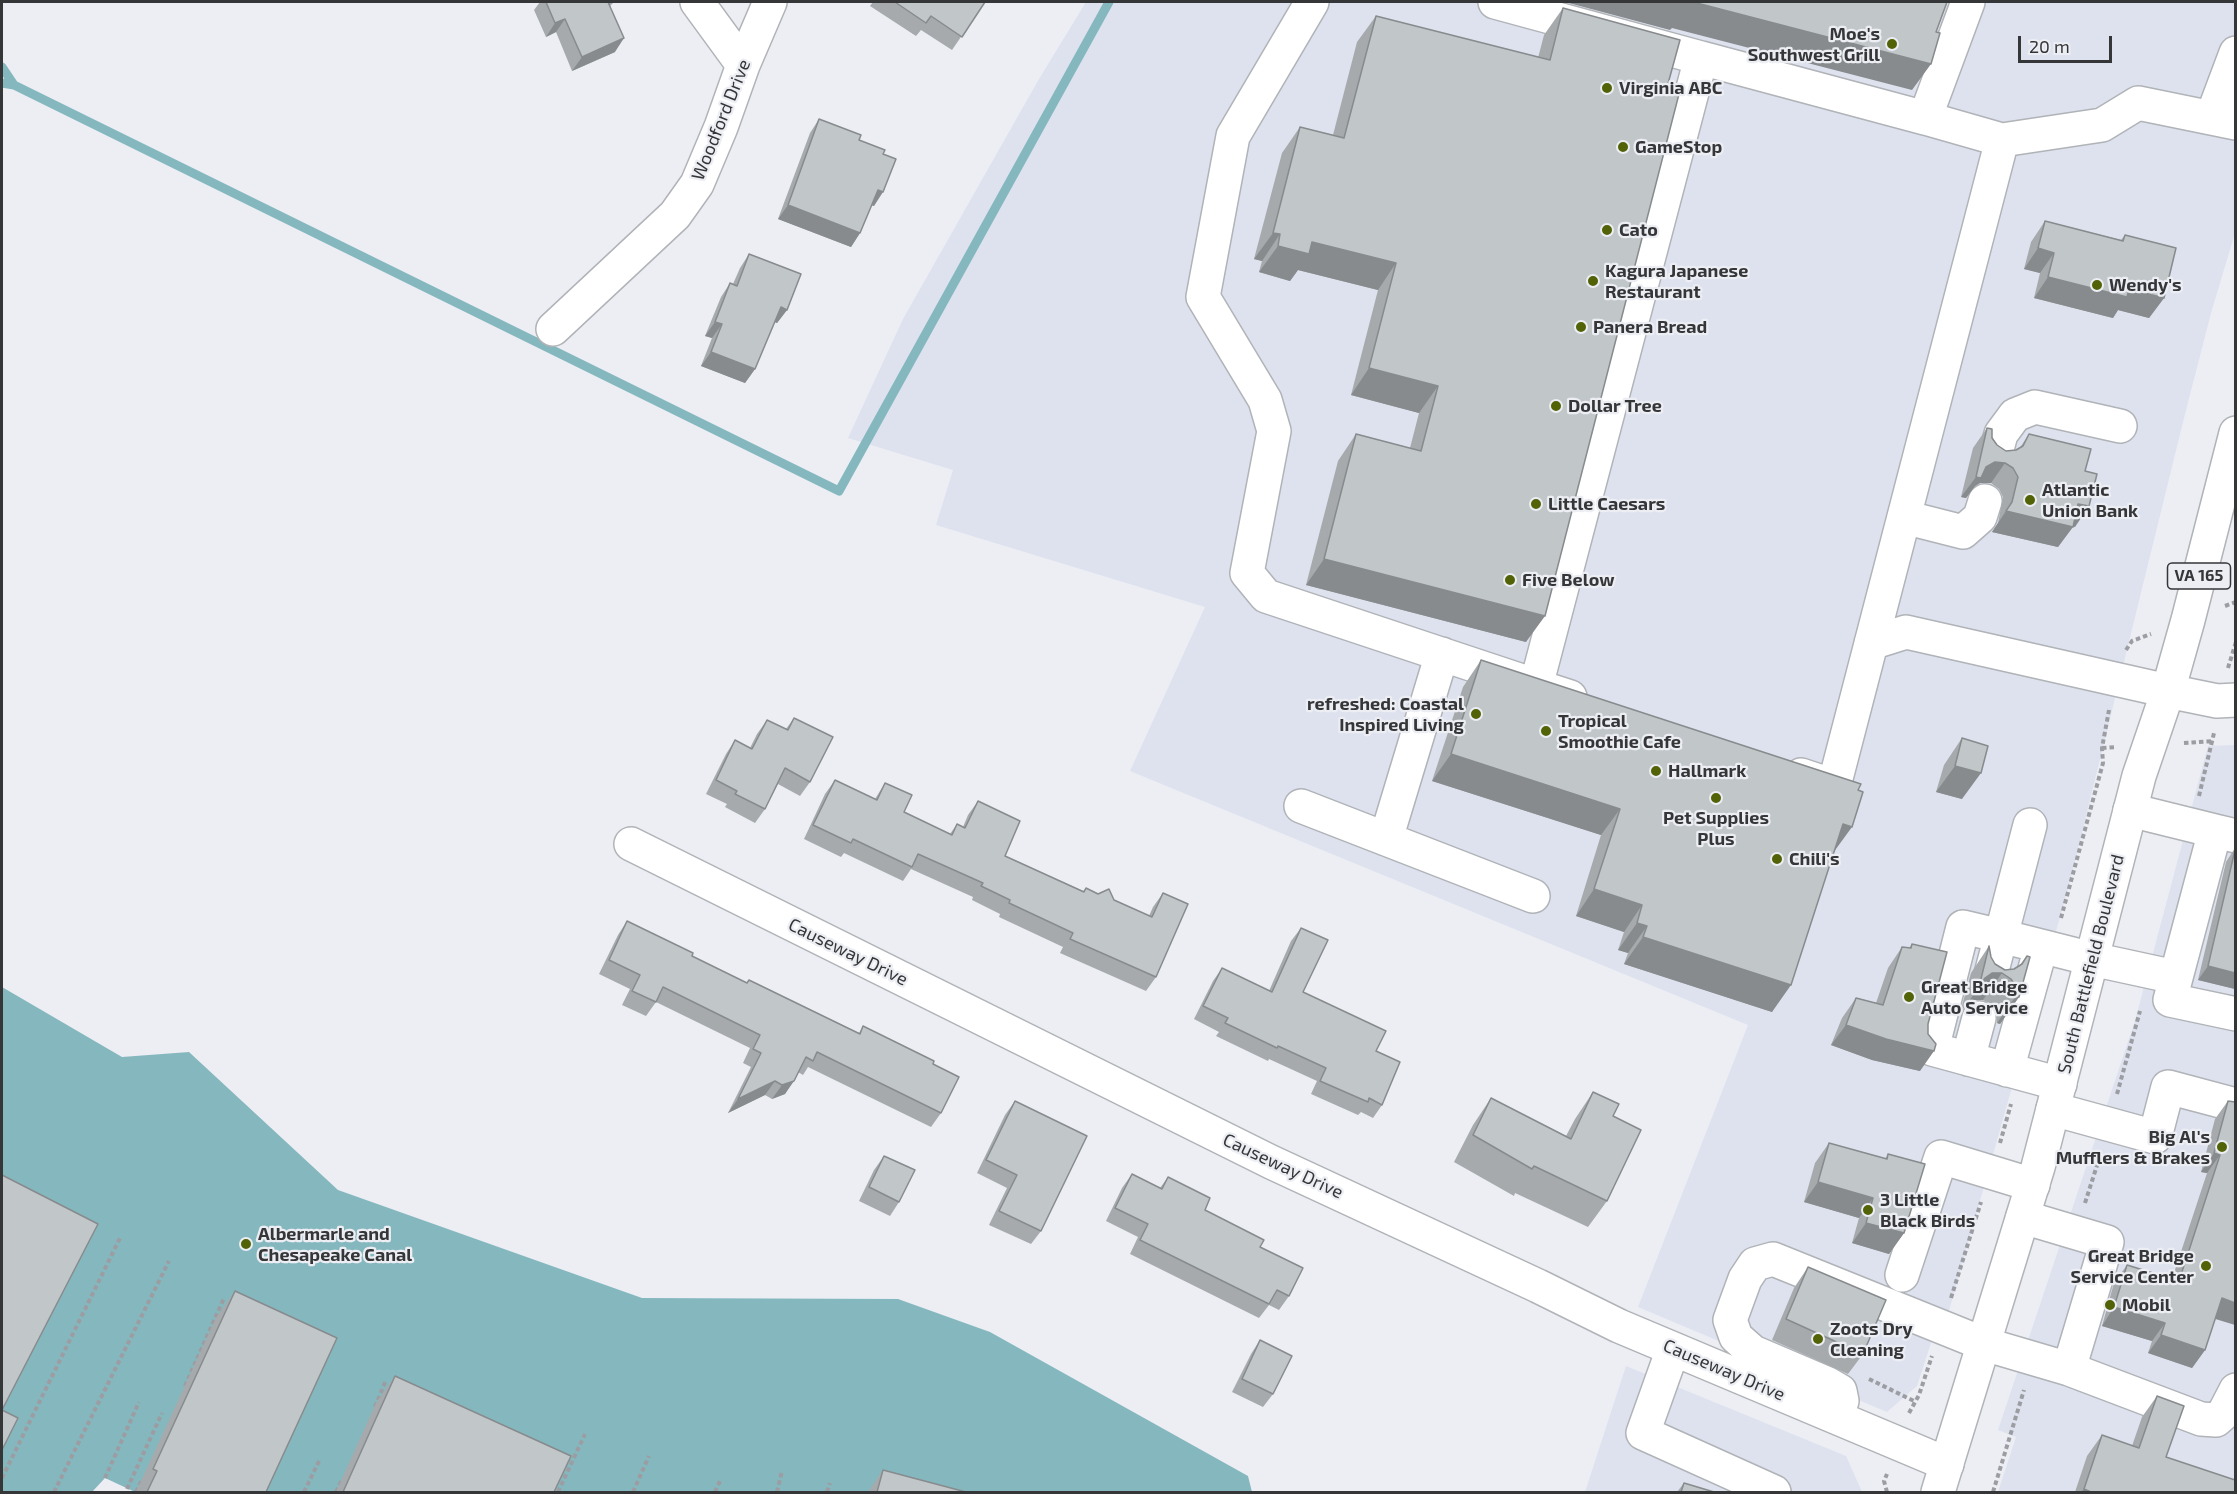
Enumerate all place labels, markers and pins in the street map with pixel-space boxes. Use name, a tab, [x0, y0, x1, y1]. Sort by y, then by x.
place label: Moe's Southwest Grill	[1748, 23, 1880, 66]
marker: Moe's Southwest Grill	[1885, 37, 1899, 51]
place label: Virginia ABC	[1619, 77, 1722, 99]
marker: Virginia ABC	[1600, 81, 1614, 95]
place label: GameStop	[1635, 136, 1722, 158]
marker: GameStop	[1616, 140, 1630, 154]
place label: Cato	[1619, 219, 1658, 241]
marker: Cato	[1600, 223, 1614, 237]
place label: Kagura Japanese Restaurant	[1605, 260, 1748, 302]
marker: Kagura Japanese Restaurant	[1586, 274, 1600, 288]
place label: Wendy's	[2109, 274, 2182, 296]
marker: Wendy's	[2090, 278, 2104, 292]
place label: Panera Bread	[1593, 316, 1707, 338]
marker: Panera Bread	[1574, 320, 1588, 334]
place label: Dollar Tree	[1568, 395, 1662, 417]
marker: Dollar Tree	[1549, 399, 1563, 413]
place label: Atlantic Union Bank	[2042, 479, 2138, 522]
place label: Little Caesars	[1548, 493, 1665, 515]
marker: Atlantic Union Bank	[2023, 493, 2037, 507]
marker: Little Caesars	[1529, 497, 1543, 511]
place label: Five Below	[1522, 569, 1614, 591]
marker: Five Below	[1503, 573, 1517, 587]
place label: refreshed: Coastal Inspired Living	[1307, 693, 1464, 736]
marker: refreshed: Coastal Inspired Living	[1469, 707, 1483, 721]
place label: Tropical Smoothie Cafe	[1558, 710, 1681, 752]
marker: Tropical Smoothie Cafe	[1539, 724, 1553, 738]
place label: Hallmark	[1668, 760, 1746, 782]
marker: Hallmark	[1649, 764, 1663, 778]
marker: Pet Supplies Plus	[1709, 791, 1723, 805]
place label: Pet Supplies Plus	[1663, 807, 1769, 850]
place label: Chili's	[1789, 848, 1840, 870]
marker: Chili's	[1770, 852, 1784, 866]
place label: Great Bridge Auto Service	[1921, 976, 2028, 1018]
marker: Great Bridge Auto Service	[1902, 990, 1916, 1004]
place label: Big Al's Mufflers & Brakes	[2056, 1126, 2210, 1168]
marker: Big Al's Mufflers & Brakes	[2215, 1140, 2229, 1154]
place label: 3 Little Black Birds	[1880, 1189, 1975, 1232]
marker: 3 Little Black Birds	[1861, 1203, 1875, 1217]
place label: Albermarle and Chesapeake Canal	[258, 1223, 412, 1266]
marker: Albermarle and Chesapeake Canal	[239, 1237, 253, 1251]
place label: Great Bridge Service Center	[2071, 1245, 2194, 1288]
marker: Great Bridge Service Center	[2199, 1259, 2213, 1273]
place label: Mobil	[2122, 1294, 2171, 1316]
marker: Mobil	[2103, 1298, 2117, 1312]
place label: Zoots Dry Cleaning	[1830, 1318, 1913, 1360]
marker: Zoots Dry Cleaning	[1811, 1332, 1825, 1346]

